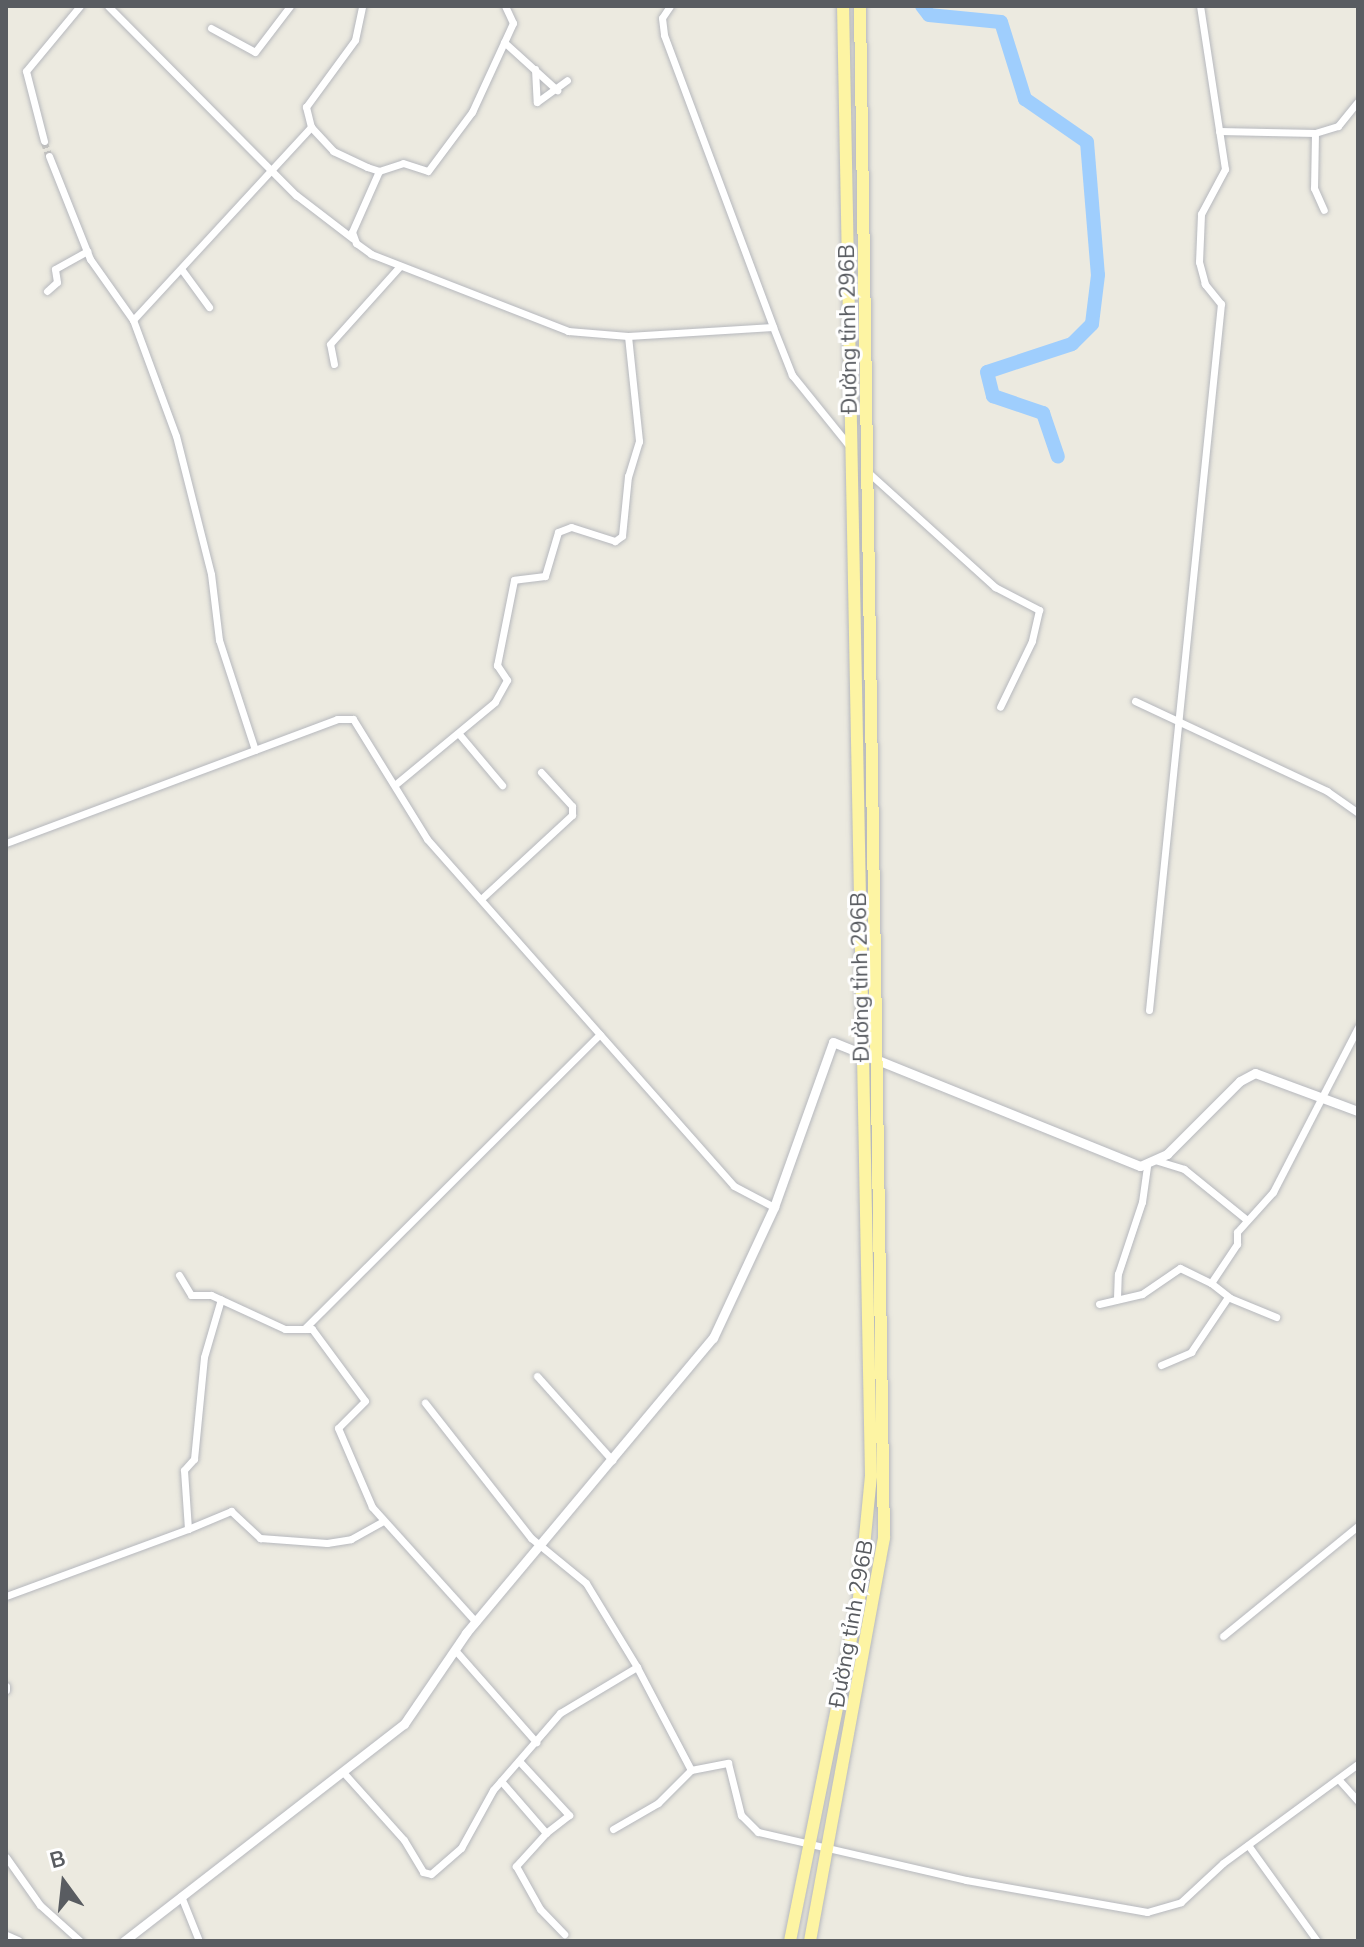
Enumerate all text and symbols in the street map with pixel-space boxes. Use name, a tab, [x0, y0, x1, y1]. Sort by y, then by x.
street label: Đường tỉnh 296B	[834, 244, 864, 414]
street label: Đường tỉnh 296B	[846, 892, 876, 1062]
street label: Đường tỉnh 296B	[824, 1538, 880, 1710]
north arrow	[24, 1843, 104, 1923]
text: B	[47, 1843, 69, 1876]

